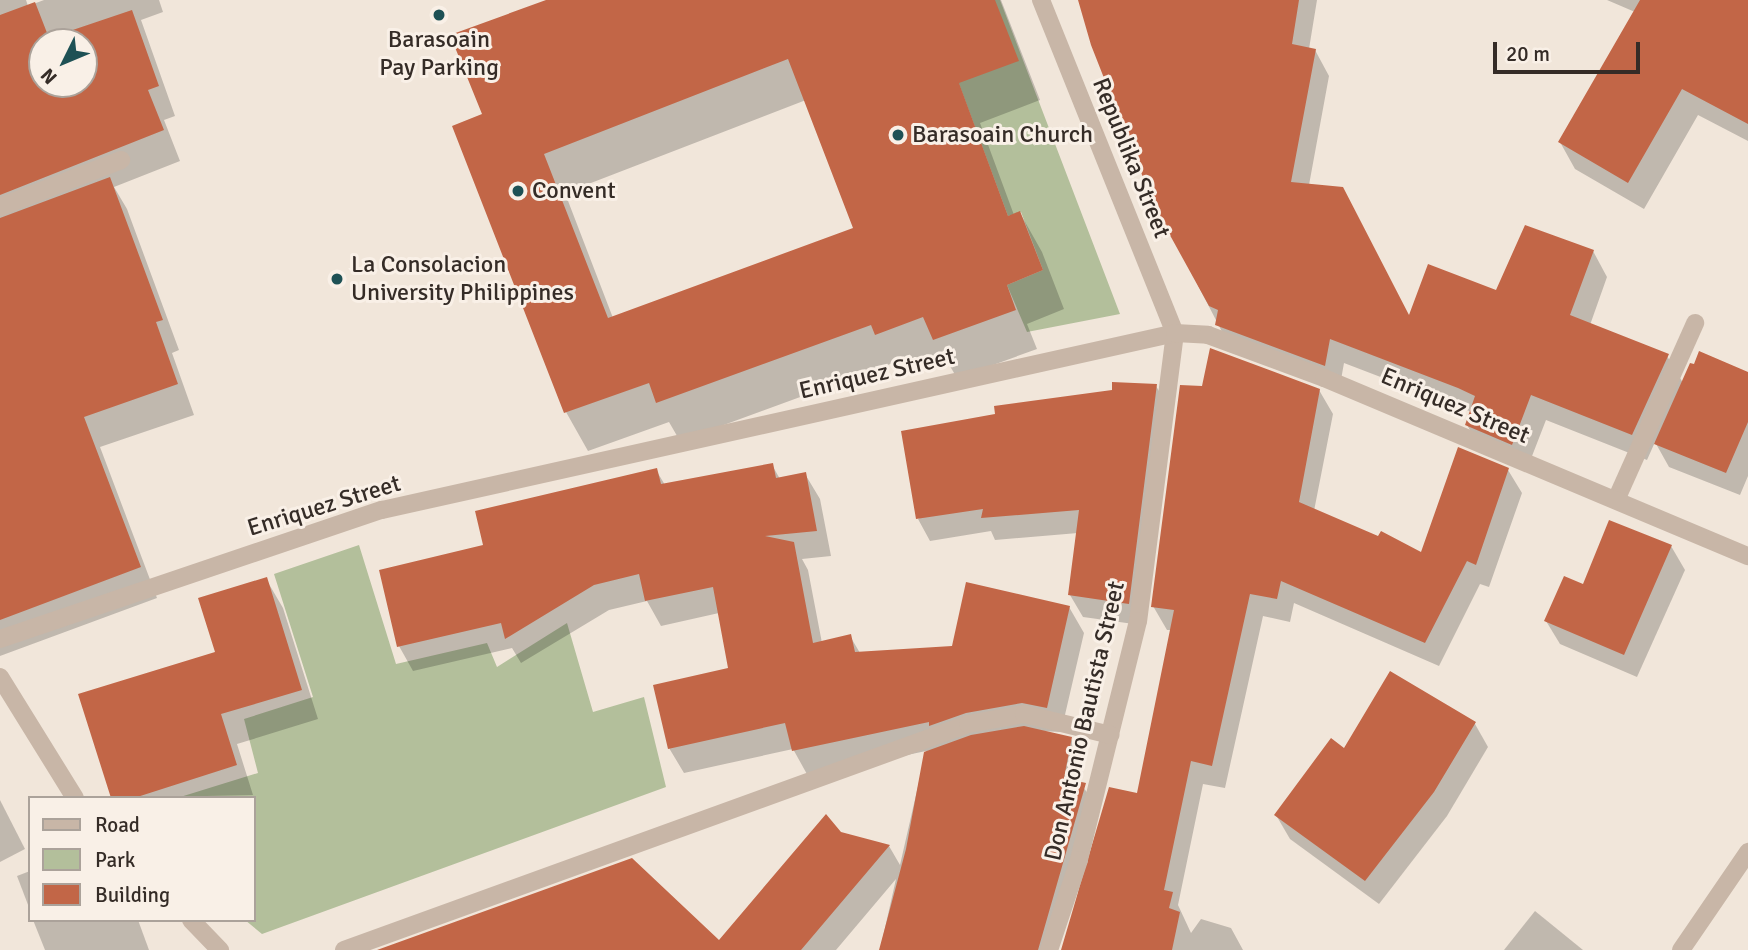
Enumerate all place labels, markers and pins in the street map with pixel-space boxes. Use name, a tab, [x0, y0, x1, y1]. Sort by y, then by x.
marker: Barasoain Pay Parking	[431, 7, 447, 23]
place label: Barasoain Pay Parking	[379, 26, 499, 82]
place label: Barasoain Church	[912, 121, 1093, 149]
marker: Barasoain Church	[890, 127, 906, 143]
place label: Convent	[532, 177, 616, 205]
marker: Convent	[510, 183, 526, 199]
place label: La Consolacion University Philippines	[351, 251, 574, 307]
marker: La Consolacion University Philippines	[329, 271, 345, 287]

